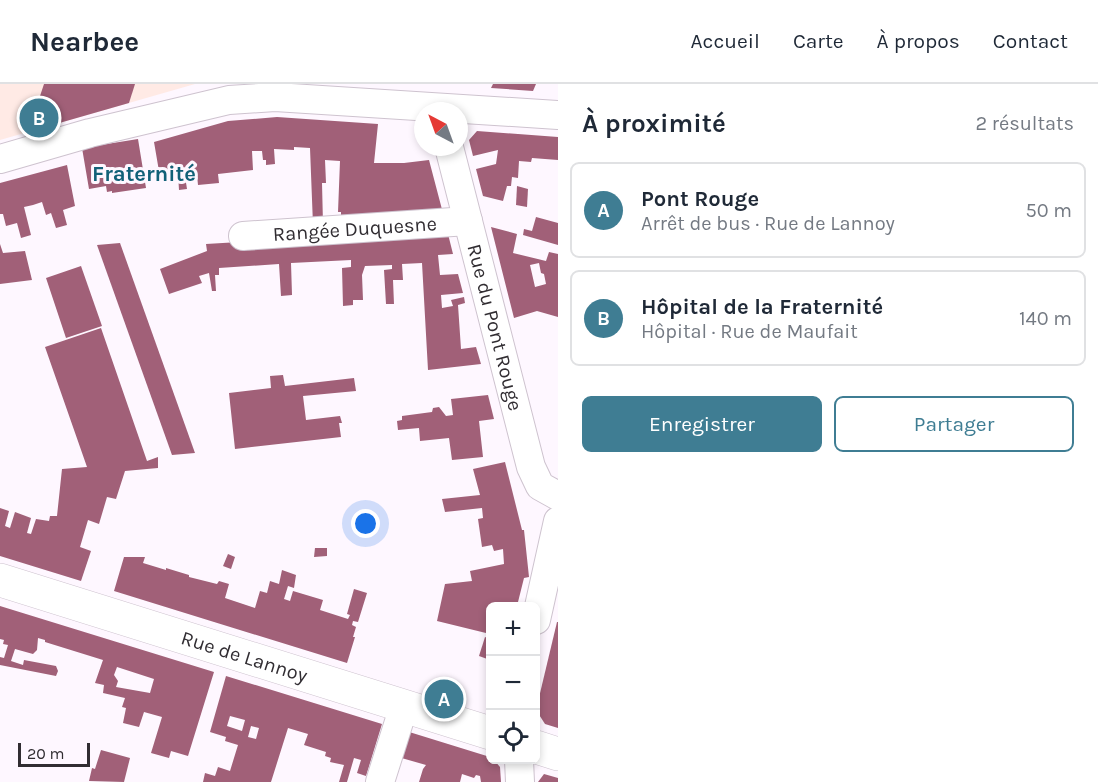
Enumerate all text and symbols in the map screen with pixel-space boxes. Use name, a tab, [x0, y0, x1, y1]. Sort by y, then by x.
text: Nearbee	[30, 25, 139, 58]
text: Accueil	[691, 29, 760, 53]
text: Carte	[793, 29, 844, 53]
text: À propos	[877, 29, 960, 53]
text: Contact	[993, 29, 1068, 53]
pin: B	[20, 96, 58, 141]
north arrow	[414, 102, 468, 156]
text: À proximité	[582, 108, 726, 139]
text: 2 résultats	[975, 112, 1074, 135]
district label: Fraternité	[92, 161, 196, 187]
text: Pont Rouge	[641, 186, 759, 212]
text: A	[597, 199, 610, 222]
text: 50 m	[1025, 199, 1072, 222]
street label: Rangée Duquesne	[272, 212, 437, 245]
text: Arrêt de bus · Rue de Lannoy	[641, 212, 895, 235]
street label: Rue du Pont Rouge	[463, 241, 528, 413]
text: Hôpital de la Fraternité	[641, 294, 883, 320]
text: B	[597, 307, 610, 330]
text: 140 m	[1019, 307, 1072, 330]
text: Hôpital · Rue de Maufait	[641, 320, 858, 343]
button: Enregistrer	[582, 396, 822, 452]
button: Partager	[834, 396, 1074, 452]
your location	[351, 509, 380, 538]
map controls	[486, 602, 540, 764]
button: +	[486, 602, 540, 656]
street label: Rue de Lannoy	[178, 626, 310, 687]
button: −	[486, 656, 540, 710]
pin: A	[424, 676, 464, 722]
button: locate	[486, 710, 540, 764]
scale bar	[18, 740, 90, 768]
text: 20 m	[27, 744, 65, 763]

